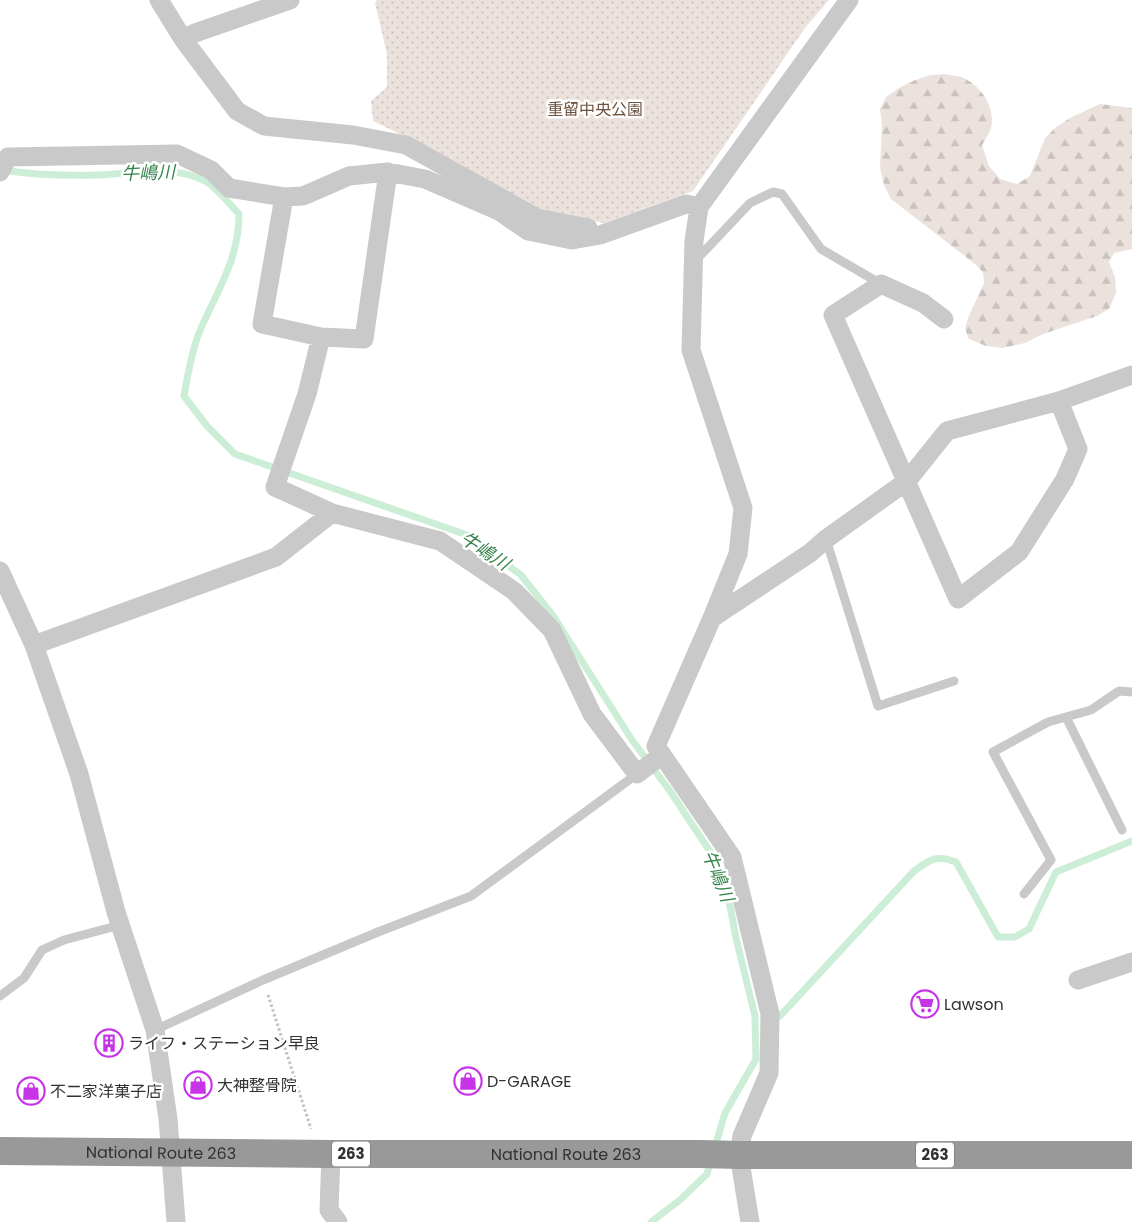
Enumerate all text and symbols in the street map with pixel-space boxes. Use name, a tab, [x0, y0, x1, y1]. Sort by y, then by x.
park label: 重留中央公園	[547, 98, 643, 121]
water label: 牛嶋川	[121, 159, 177, 186]
water label: 牛嶋川	[456, 525, 516, 577]
water label: 牛嶋川	[697, 846, 741, 907]
supermarket icon: Lawson	[910, 989, 940, 1019]
place label: Lawson	[944, 993, 1004, 1016]
building icon: ライフ・ステーション早良	[94, 1028, 124, 1058]
place label: ライフ・ステーション早良	[128, 1032, 320, 1055]
shop icon: D-GARAGE	[453, 1066, 483, 1096]
shop icon: 大神整骨院	[183, 1070, 213, 1100]
place label: D-GARAGE	[487, 1070, 572, 1093]
place label: 大神整骨院	[217, 1074, 297, 1097]
shop icon: 不二家洋菓子店	[16, 1076, 46, 1106]
place label: 不二家洋菓子店	[50, 1080, 162, 1103]
street label: National Route 263	[86, 1141, 236, 1165]
road number: 263	[332, 1142, 370, 1166]
road number: 263	[916, 1142, 954, 1168]
street label: National Route 263	[491, 1143, 641, 1166]

